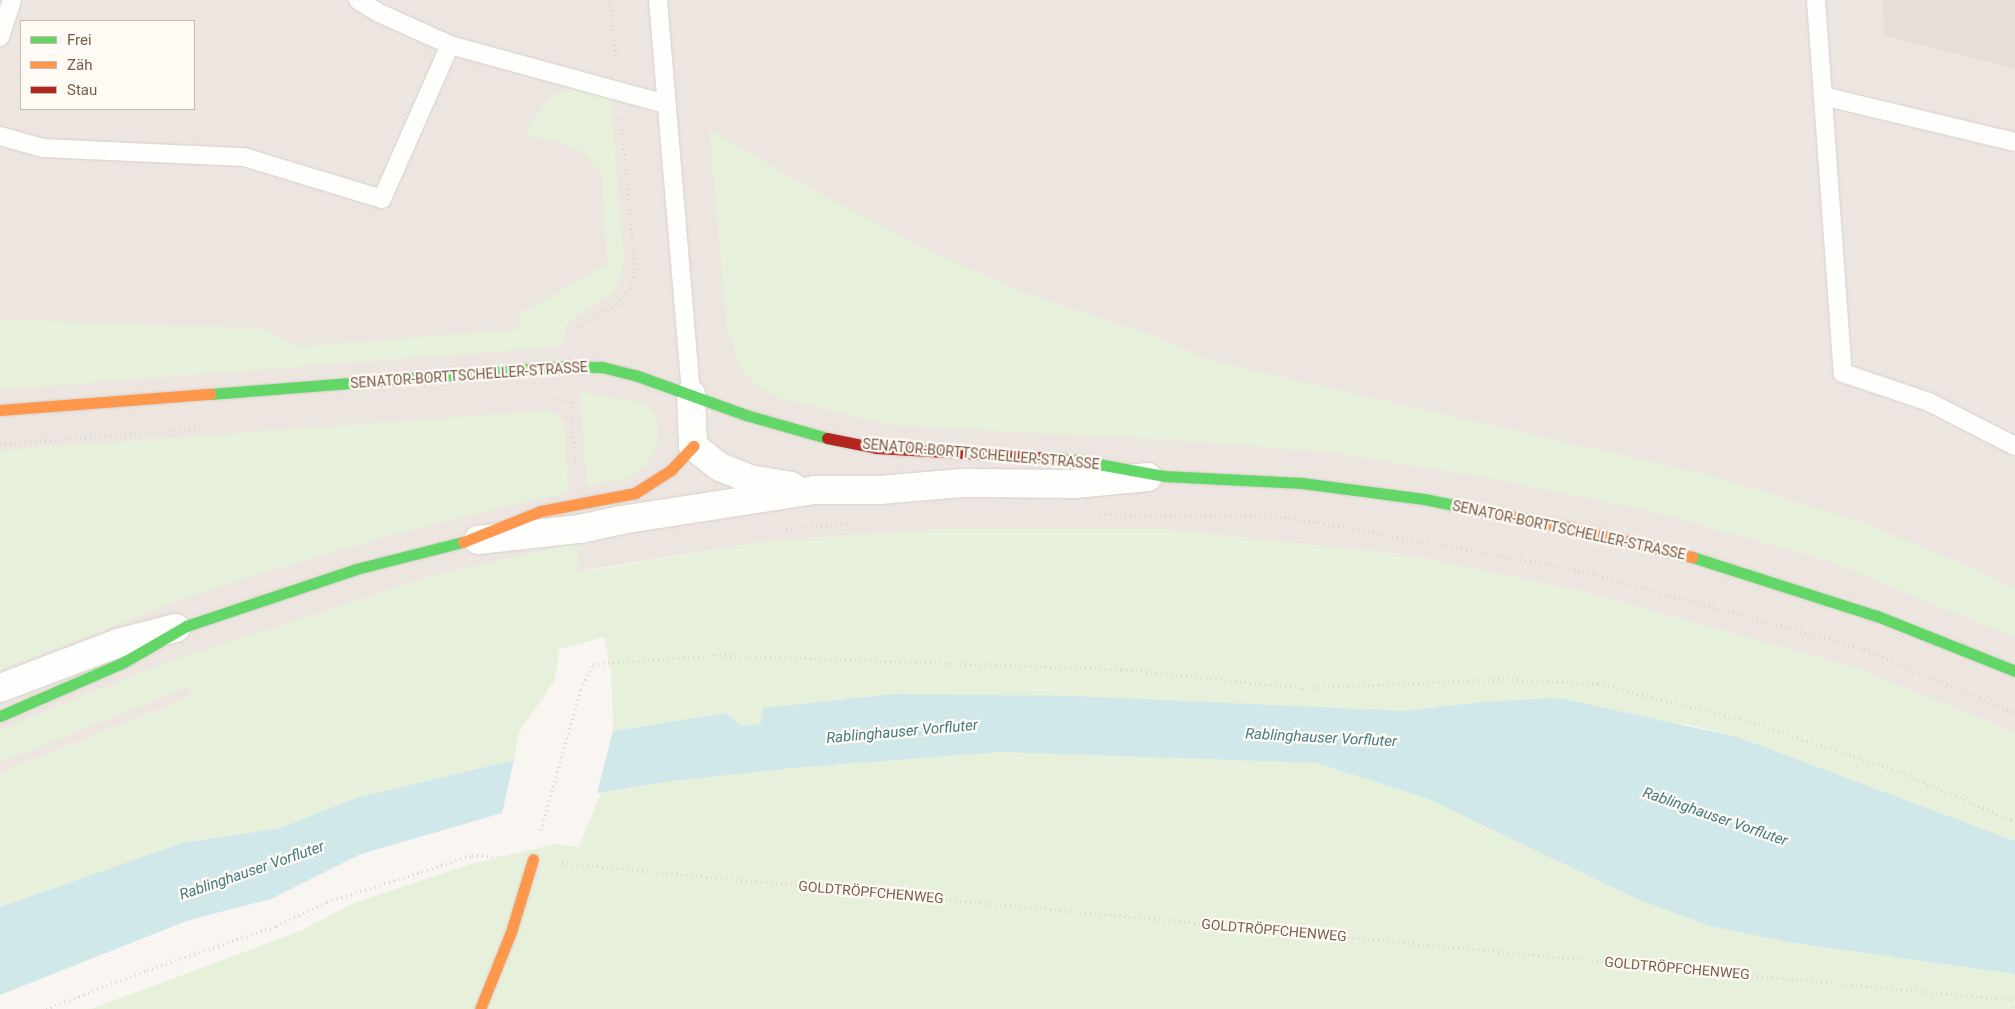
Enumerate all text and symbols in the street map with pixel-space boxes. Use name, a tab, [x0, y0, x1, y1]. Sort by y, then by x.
legend	[20, 20, 195, 110]
text: Frei	[67, 31, 92, 49]
text: Zäh	[67, 56, 92, 74]
text: Stau	[67, 81, 97, 99]
street label: SENATOR-BORTTSCHELLER-STRASSE	[350, 358, 588, 392]
street label: SENATOR-BORTTSCHELLER-STRASSE	[862, 435, 1100, 473]
street label: SENATOR-BORTTSCHELLER-STRASSE	[1451, 497, 1687, 563]
water label: Rablinghauser Vorfluter	[826, 716, 978, 748]
water label: Rablinghauser Vorfluter	[1245, 725, 1397, 751]
water label: Rablinghauser Vorfluter	[1640, 784, 1790, 850]
water label: Rablinghauser Vorfluter	[177, 838, 327, 904]
street label: GOLDTRÖPFCHENWEG	[798, 877, 944, 907]
street label: GOLDTRÖPFCHENWEG	[1201, 915, 1347, 945]
street label: GOLDTRÖPFCHENWEG	[1604, 953, 1750, 983]

